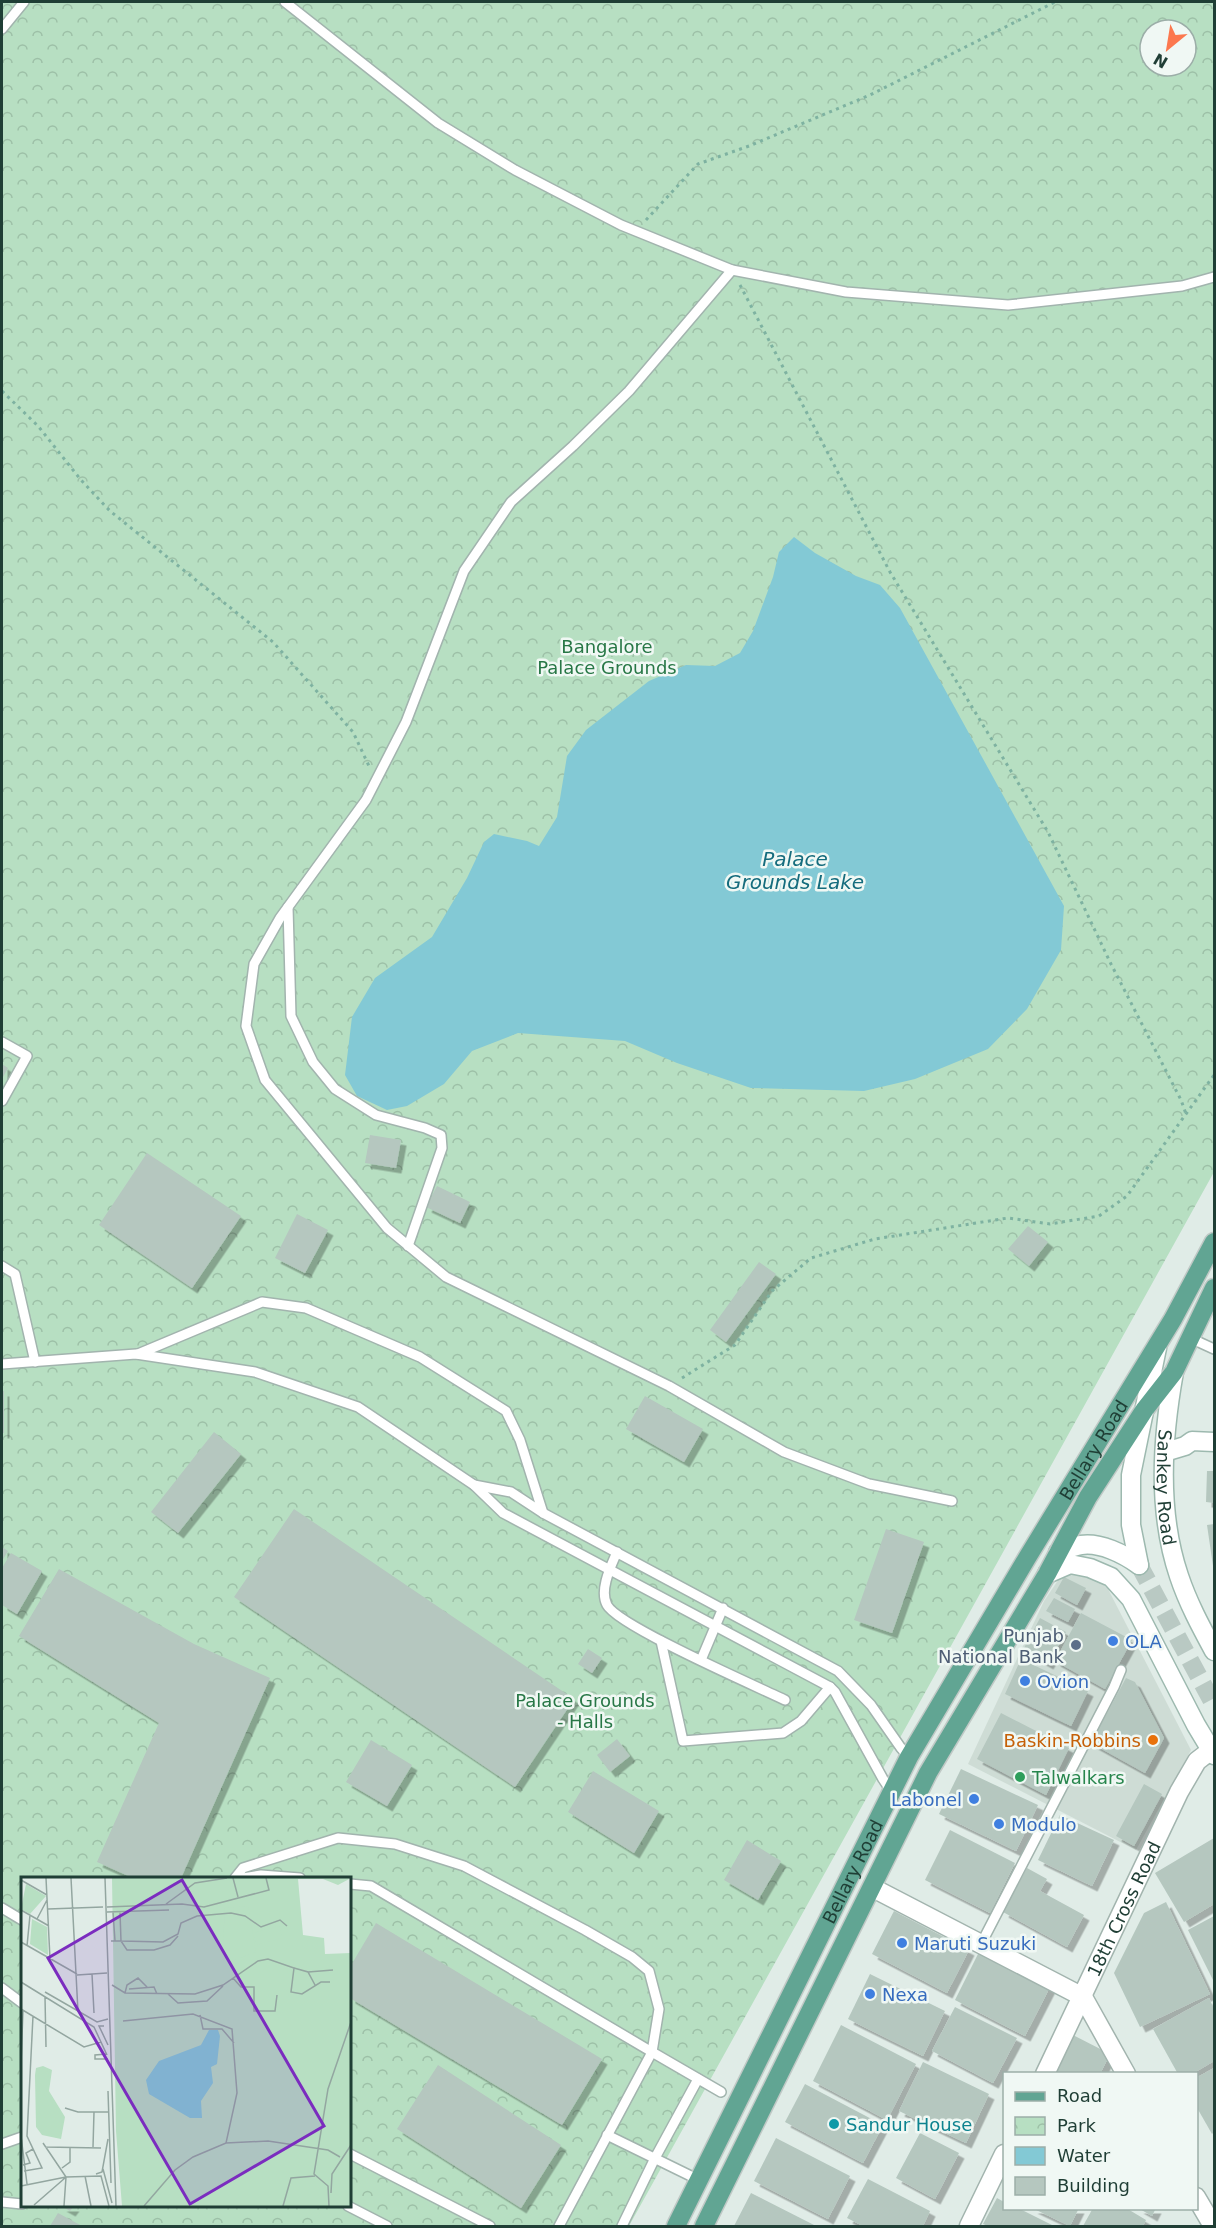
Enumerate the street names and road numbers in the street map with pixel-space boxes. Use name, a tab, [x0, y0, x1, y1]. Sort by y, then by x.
street label: Bellary Road	[1055, 1396, 1132, 1504]
street label: Sankey Road	[1153, 1428, 1181, 1547]
street label: Bellary Road	[818, 1816, 887, 1927]
street label: 18th Cross Road	[1082, 1838, 1165, 1980]

